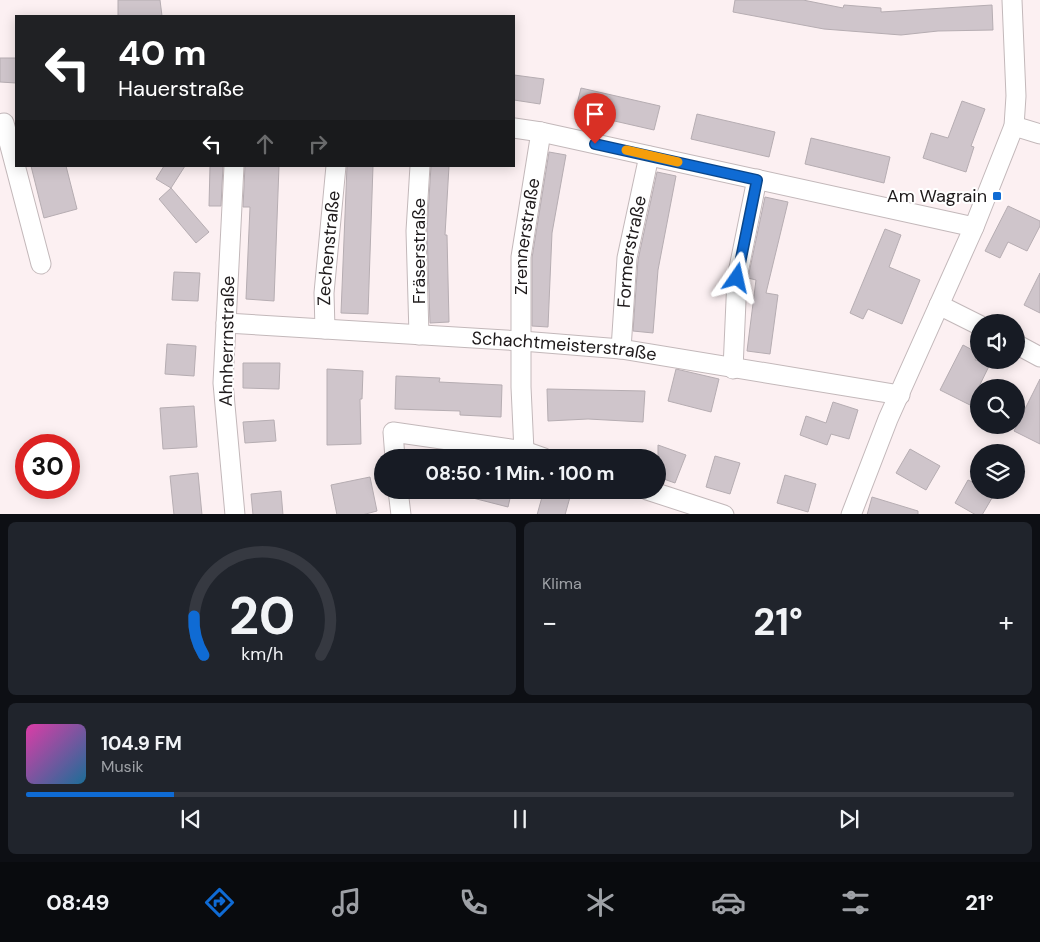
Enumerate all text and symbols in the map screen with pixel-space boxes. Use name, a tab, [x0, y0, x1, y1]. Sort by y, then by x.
text: 40 m	[118, 30, 207, 76]
icon: left	[35, 35, 100, 100]
text: Hauerstraße	[118, 74, 244, 103]
pin	[574, 93, 616, 144]
icon: arrive	[581, 100, 609, 128]
icon: left	[198, 130, 226, 158]
icon: ahead	[251, 130, 279, 158]
icon: right	[304, 130, 332, 158]
street label: Zrennerstraße	[509, 176, 545, 295]
place label: Am Wagrain	[887, 184, 987, 208]
street label: Zechenstraße	[312, 190, 346, 306]
marker: Am Wagrain	[991, 190, 1003, 202]
street label: Formerstraße	[612, 193, 652, 309]
street label: Fräserstraße	[407, 198, 431, 304]
position arrow	[710, 251, 762, 303]
street label: Ahnherrnstraße	[214, 275, 240, 407]
map controls	[970, 314, 1025, 499]
button: sound	[970, 314, 1025, 369]
street label: Schachtmeisterstraße	[471, 326, 658, 367]
button: search	[970, 379, 1025, 434]
speed limit sign: 30	[15, 434, 80, 499]
button: layers	[970, 444, 1025, 499]
text: 08:50 · 1 Min. · 100 m	[426, 461, 614, 486]
text: Klima	[542, 573, 582, 594]
text: 20	[229, 582, 295, 650]
text: 21°	[753, 597, 803, 647]
text: −	[542, 604, 557, 641]
text: +	[999, 604, 1014, 641]
text: km/h	[241, 642, 283, 666]
text: 104.9 FM	[101, 731, 182, 756]
text: Musik	[101, 756, 144, 777]
icon: previous	[177, 805, 205, 833]
icon: pause	[506, 805, 534, 833]
icon: next	[835, 805, 863, 833]
icon: directions	[202, 885, 237, 920]
icon: music	[329, 885, 364, 920]
icon: phone	[456, 885, 491, 920]
icon: climate	[583, 885, 618, 920]
icon: car	[711, 885, 746, 920]
icon: filters	[838, 885, 873, 920]
text: 08:49	[46, 888, 109, 917]
text: 21°	[965, 888, 994, 917]

